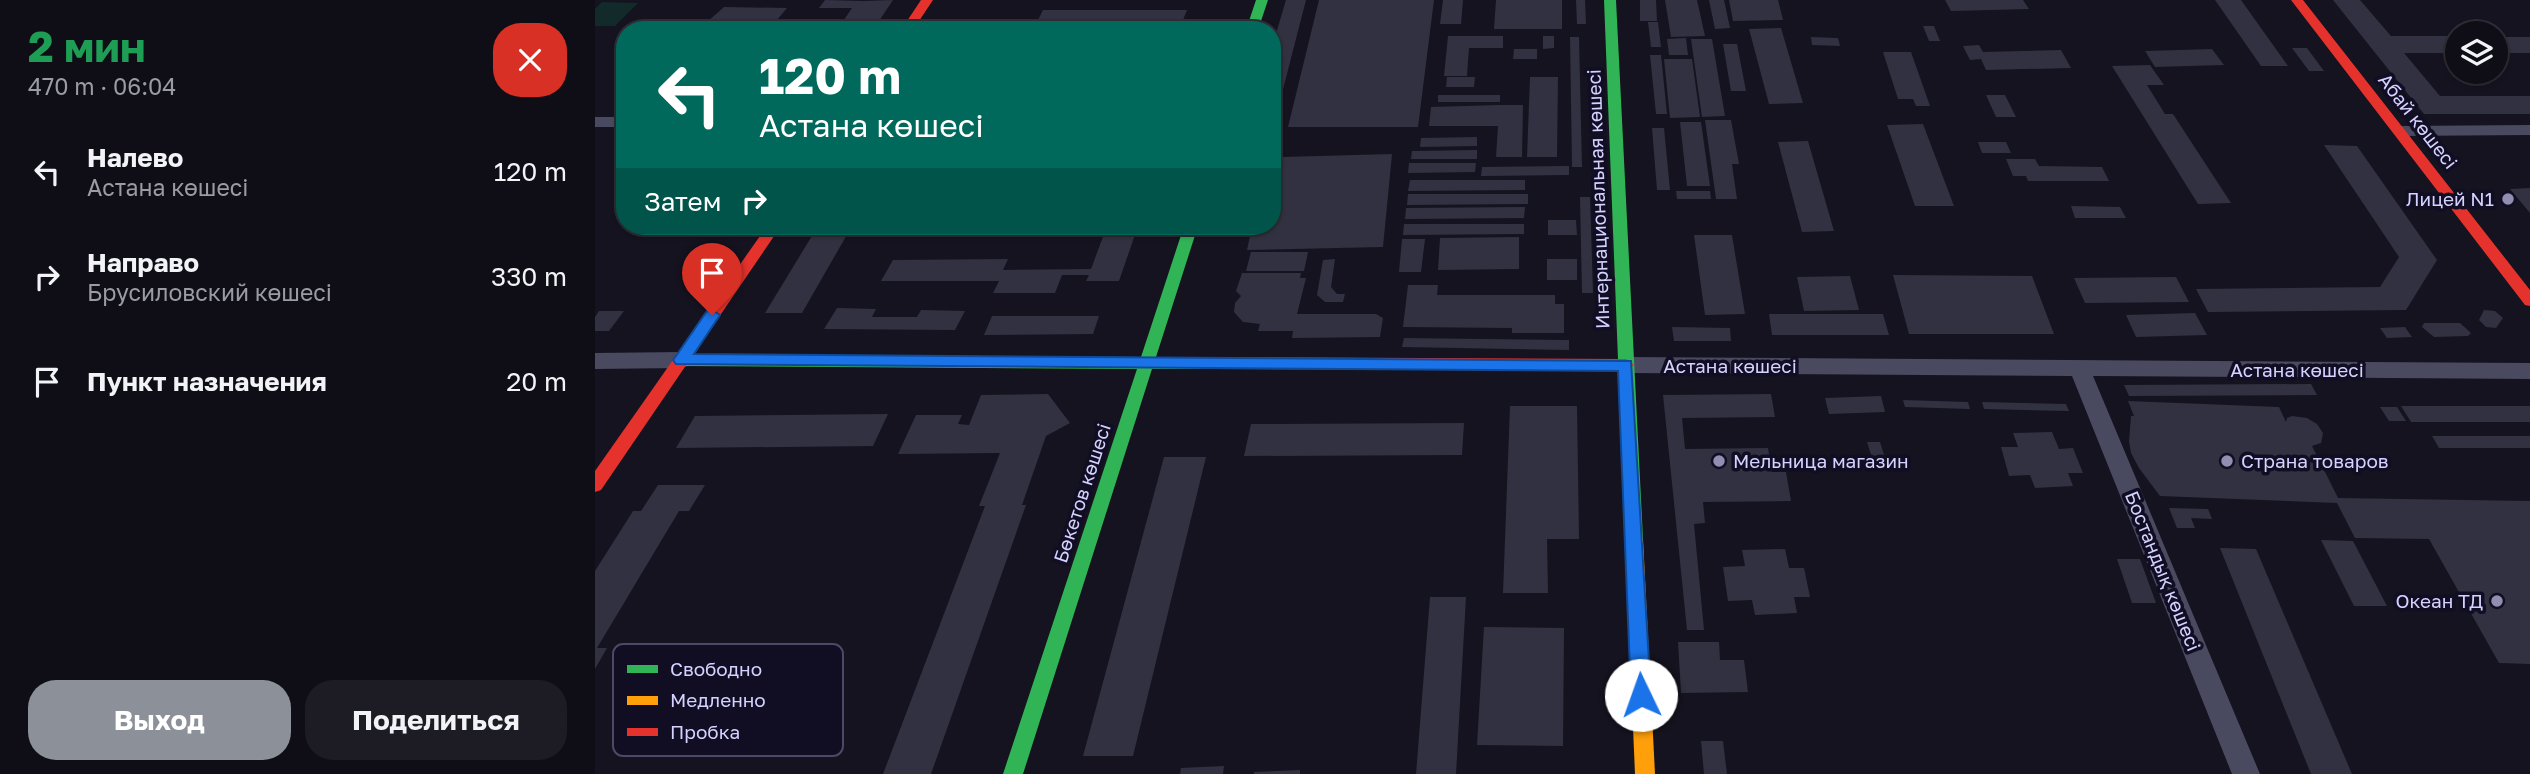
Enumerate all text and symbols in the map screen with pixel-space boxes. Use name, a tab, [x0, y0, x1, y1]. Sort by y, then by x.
text: 2 мин	[28, 21, 146, 71]
map controls	[2445, 21, 2508, 84]
button: layers	[2445, 21, 2508, 84]
button: close	[493, 23, 567, 97]
text: 120 m	[759, 46, 901, 105]
icon: left	[644, 49, 735, 140]
street label: Абай көшесі	[2374, 68, 2463, 173]
street label: Интернациональная көшесі	[1581, 69, 1614, 329]
text: 470 m · 06:04	[28, 72, 176, 100]
text: Астана көшесі	[759, 106, 984, 144]
text: Налево	[87, 142, 183, 173]
icon: left	[28, 153, 66, 191]
text: 120 m	[494, 156, 567, 187]
text: Астана көшесі	[87, 173, 249, 201]
icon: right	[735, 182, 773, 220]
text: Затем	[644, 186, 721, 217]
place label: Лицей N1	[2406, 187, 2494, 210]
marker: Лицей N1	[2500, 191, 2516, 207]
pin	[682, 243, 742, 315]
text: Направо	[87, 247, 199, 278]
icon: arrive	[693, 254, 731, 292]
icon: right	[28, 258, 66, 296]
text: 330 m	[491, 261, 567, 292]
text: Брусиловский көшесі	[87, 278, 332, 306]
street label: Астана көшесі	[1663, 354, 1797, 377]
street label: Астана көшесі	[2230, 358, 2364, 381]
icon: arrive	[28, 363, 66, 401]
text: Пункт назначения	[87, 366, 327, 397]
text: 20 m	[506, 366, 567, 397]
street label: Бөкетов көшесі	[1048, 420, 1115, 565]
place label: Мельница магазин	[1733, 449, 1909, 472]
place label: Страна товаров	[2241, 449, 2389, 472]
marker: Мельница магазин	[1711, 453, 1727, 469]
marker: Страна товаров	[2219, 453, 2235, 469]
street label: Бостандық көшесі	[2121, 487, 2206, 654]
place label: Океан ТД	[2395, 589, 2483, 612]
marker: Океан ТД	[2489, 593, 2505, 609]
legend	[613, 644, 843, 756]
text: Свободно	[670, 657, 762, 680]
position arrow	[1604, 658, 1678, 732]
button: Выход	[28, 680, 291, 760]
button: Поделиться	[305, 680, 567, 760]
text: Медленно	[670, 688, 766, 711]
text: Пробка	[670, 720, 740, 743]

